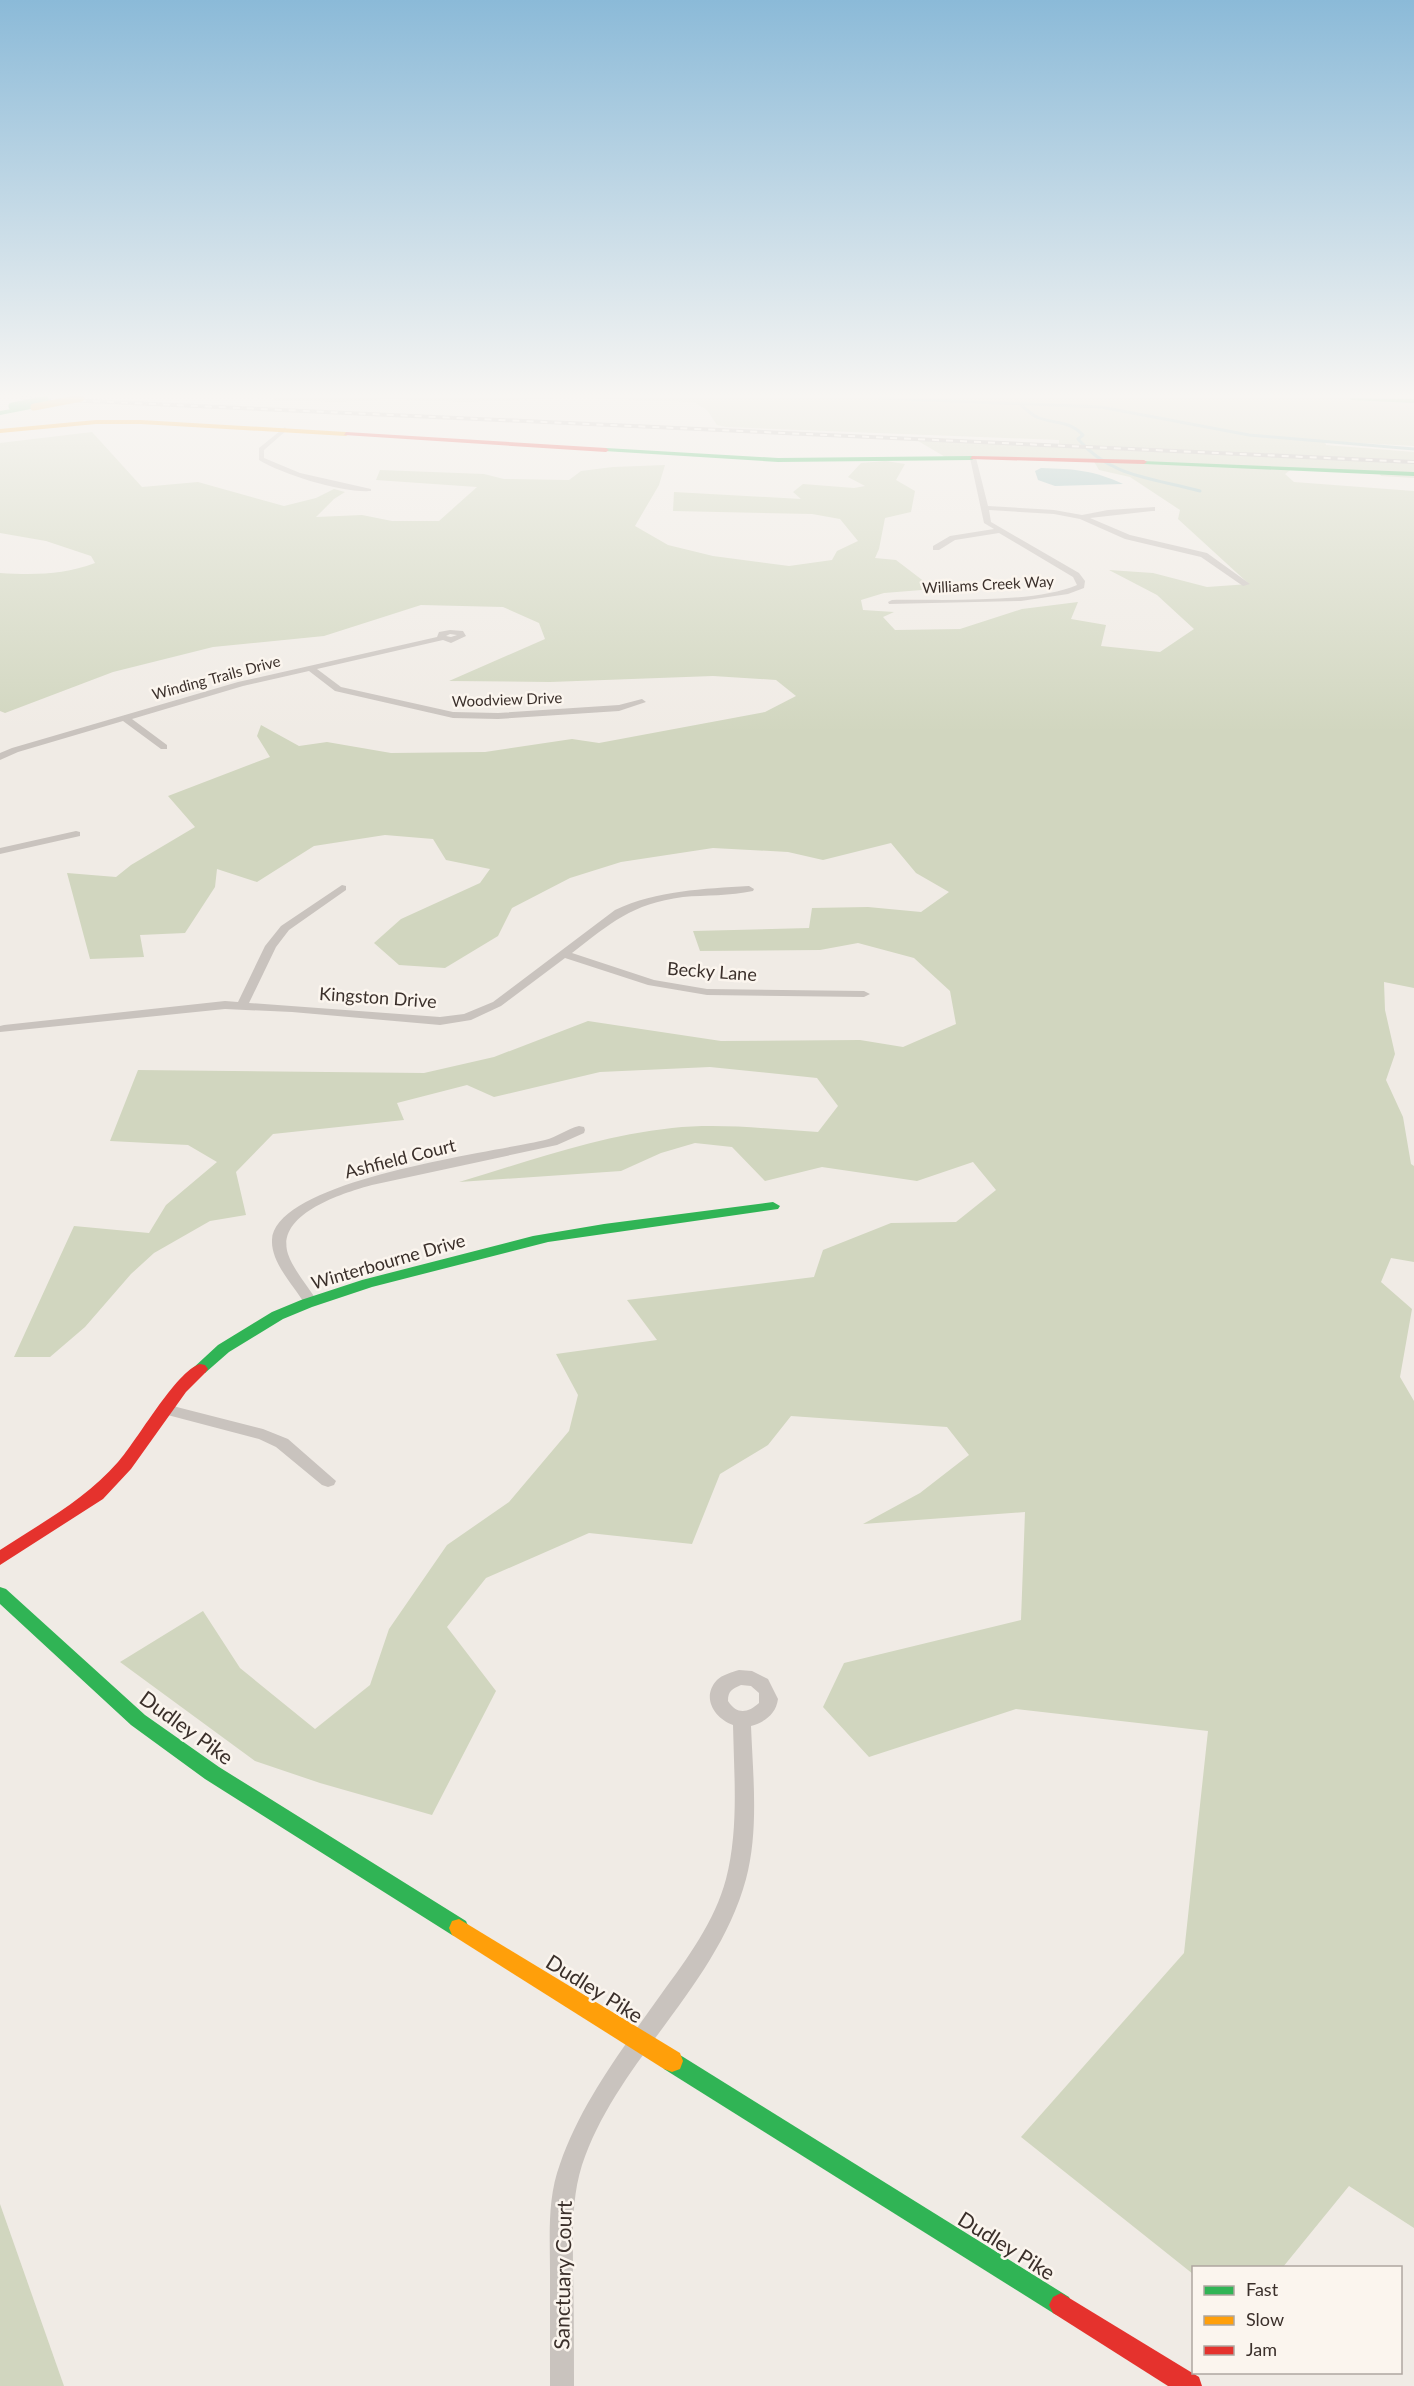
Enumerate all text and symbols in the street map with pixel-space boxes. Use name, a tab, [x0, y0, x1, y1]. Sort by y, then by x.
street label: Williams Creek Way	[922, 572, 1055, 596]
street label: Winding Trails Drive	[150, 651, 282, 703]
street label: Woodview Drive	[452, 688, 563, 710]
street label: Becky Lane	[666, 957, 758, 985]
street label: Kingston Drive	[319, 982, 437, 1012]
street label: Ashfield Court	[342, 1133, 458, 1182]
street label: Winterbourne Drive	[308, 1228, 468, 1294]
street label: Dudley Pike	[135, 1685, 239, 1769]
street label: Dudley Pike	[542, 1948, 648, 2028]
street label: Sanctuary Court	[548, 2200, 576, 2350]
street label: Dudley Pike	[954, 2205, 1060, 2285]
legend	[1192, 2266, 1402, 2374]
text: Fast	[1246, 2278, 1279, 2300]
text: Slow	[1246, 2308, 1284, 2330]
text: Jam	[1246, 2338, 1277, 2360]

